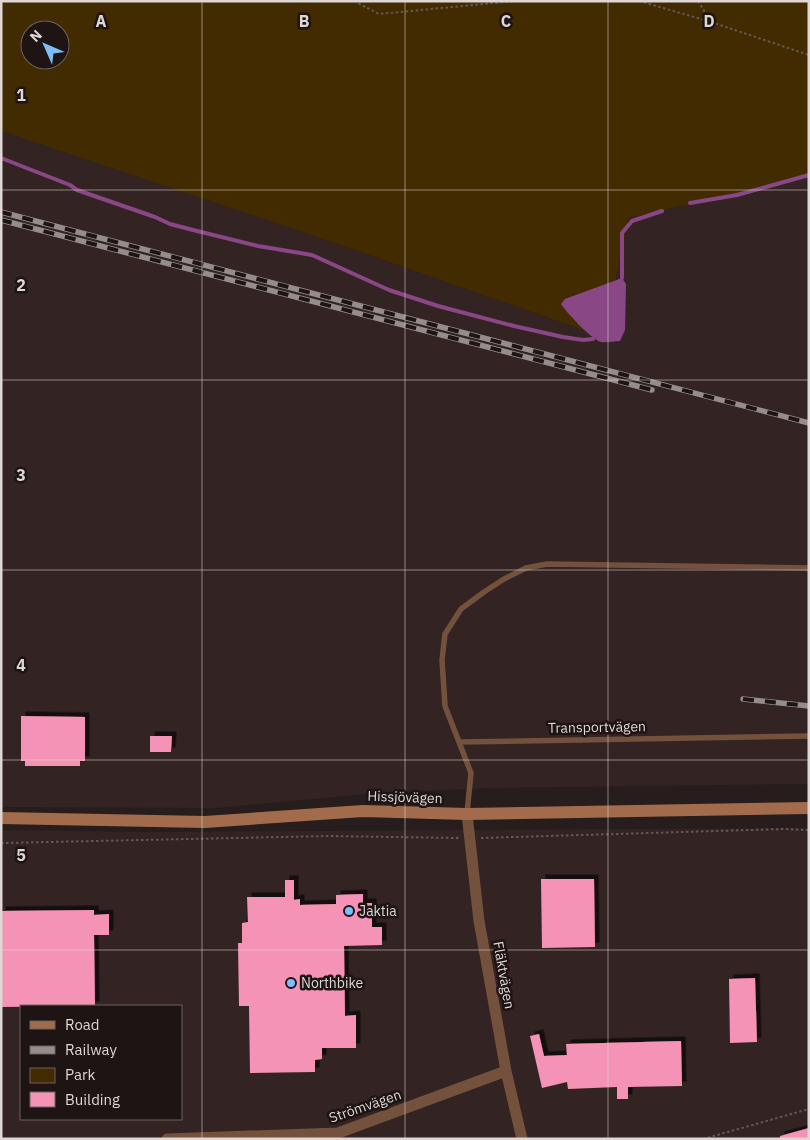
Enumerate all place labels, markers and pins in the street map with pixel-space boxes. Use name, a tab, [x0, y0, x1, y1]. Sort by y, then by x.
place label: Jaktia	[359, 902, 397, 920]
marker: Jaktia	[343, 905, 355, 917]
place label: Northbike	[301, 974, 364, 992]
marker: Northbike	[285, 977, 297, 989]

